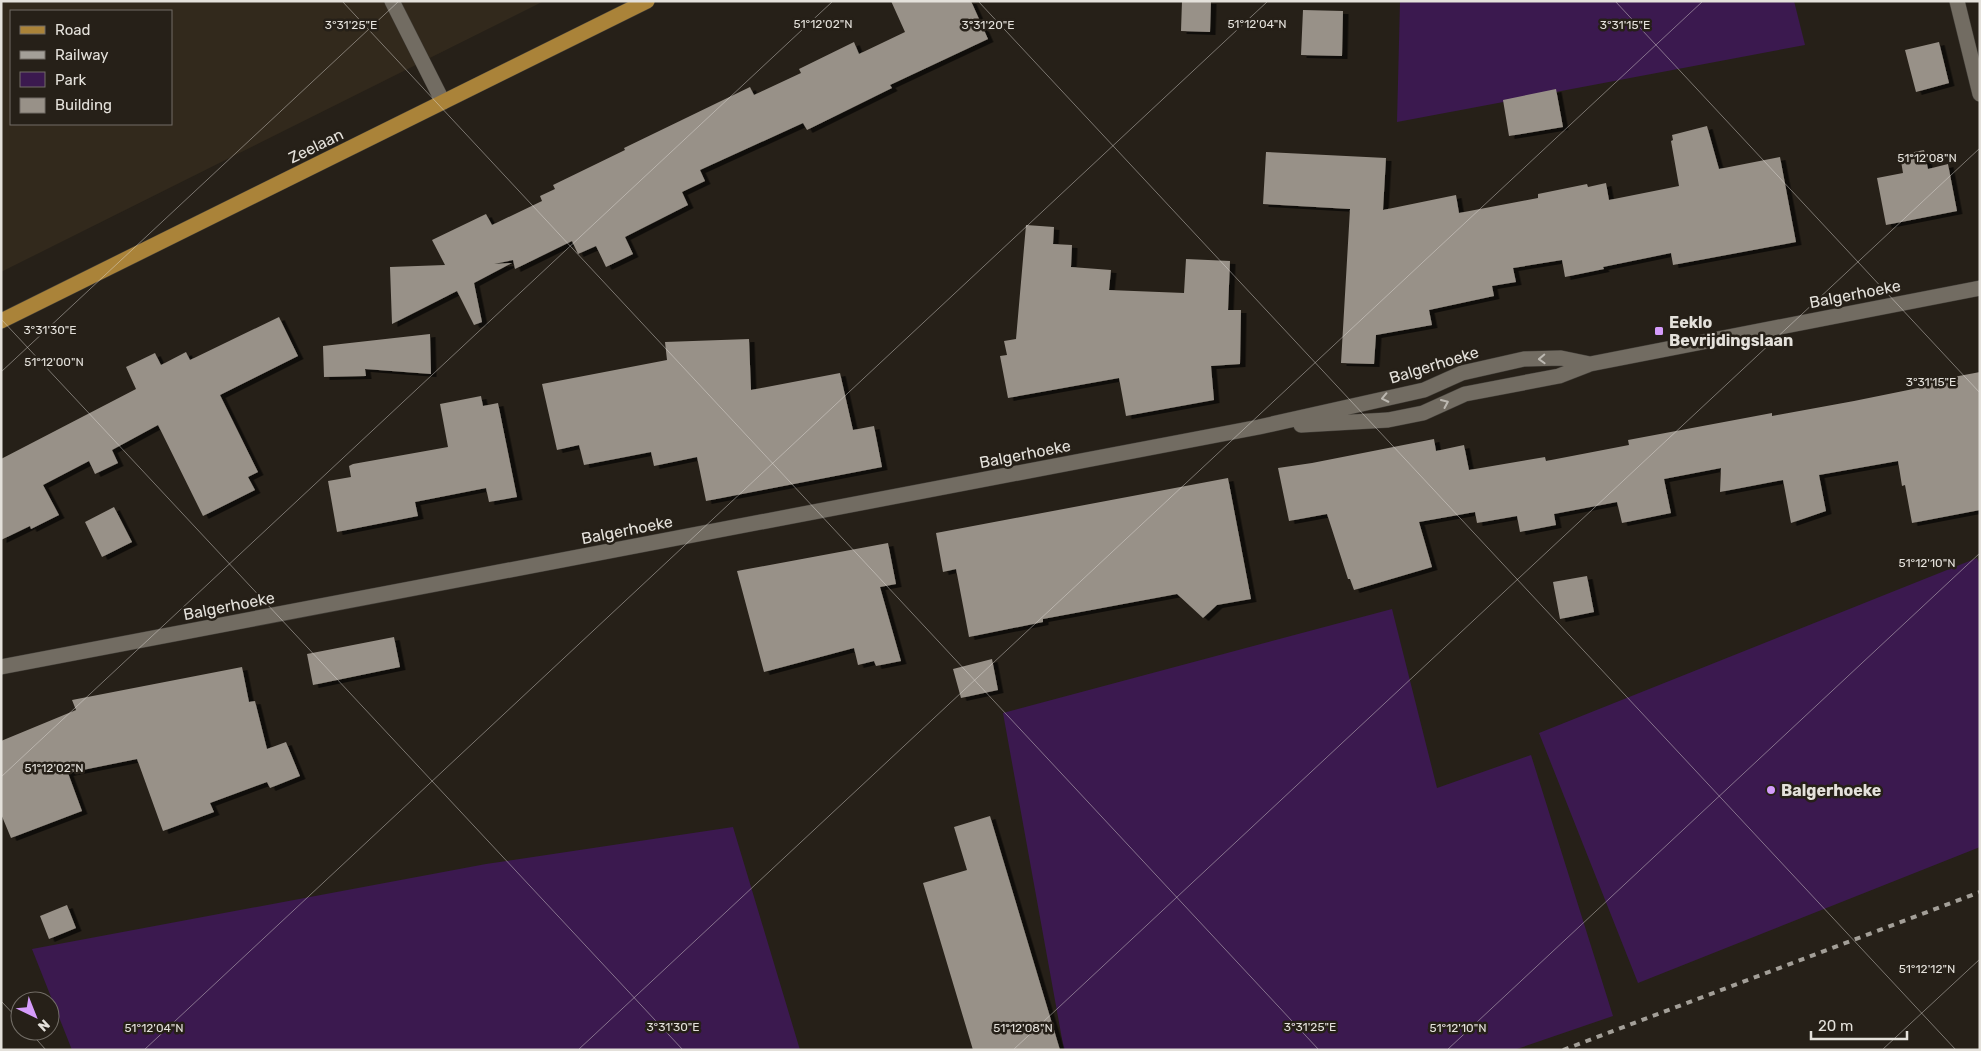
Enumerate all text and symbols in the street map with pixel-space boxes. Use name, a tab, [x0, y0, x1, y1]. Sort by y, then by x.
legend	[10, 10, 172, 125]
text: 51°12'02"N	[793, 17, 853, 31]
text: 51°12'04"N	[1227, 17, 1287, 31]
text: 3°31'25"E	[325, 18, 377, 32]
text: 3°31'20"E	[961, 18, 1015, 32]
text: 3°31'15"E	[1600, 18, 1650, 32]
text: Road	[55, 21, 91, 39]
text: Railway	[55, 46, 109, 64]
text: Park	[55, 71, 86, 89]
text: Building	[55, 96, 112, 114]
street label: Zeelaan	[286, 125, 346, 167]
text: 51°12'08"N	[1897, 151, 1957, 165]
street label: Balgerhoeke	[1808, 276, 1902, 312]
place label: Eeklo Bevrijdingslaan	[1669, 313, 1793, 350]
text: 3°31'30"E	[23, 323, 77, 337]
marker: Eeklo Bevrijdingslaan	[1653, 325, 1665, 337]
street label: Balgerhoeke	[1387, 342, 1481, 388]
one-way arrow	[1537, 354, 1545, 364]
text: 51°12'00"N	[24, 355, 84, 369]
text: 3°31'15"E	[1906, 375, 1956, 389]
one-way arrow	[1381, 392, 1390, 403]
one-way arrow	[1440, 398, 1449, 409]
street label: Balgerhoeke	[978, 436, 1072, 472]
street label: Balgerhoeke	[580, 512, 674, 548]
text: 51°12'10"N	[1898, 556, 1956, 570]
street label: Balgerhoeke	[182, 588, 276, 624]
text: 51°12'02"N	[24, 761, 84, 775]
place label: Balgerhoeke	[1781, 781, 1881, 800]
marker: Balgerhoeke	[1765, 784, 1777, 796]
text: 51°12'12"N	[1899, 962, 1955, 976]
north arrow	[10, 991, 60, 1041]
scale bar	[1811, 1008, 1907, 1040]
text: N	[34, 1015, 53, 1035]
text: 20 m	[1818, 1017, 1853, 1035]
text: 3°31'30"E	[646, 1020, 700, 1034]
text: 3°31'25"E	[1284, 1020, 1336, 1034]
text: 51°12'04"N	[124, 1021, 184, 1035]
text: 51°12'08"N	[993, 1021, 1053, 1035]
text: 51°12'10"N	[1429, 1021, 1487, 1035]

